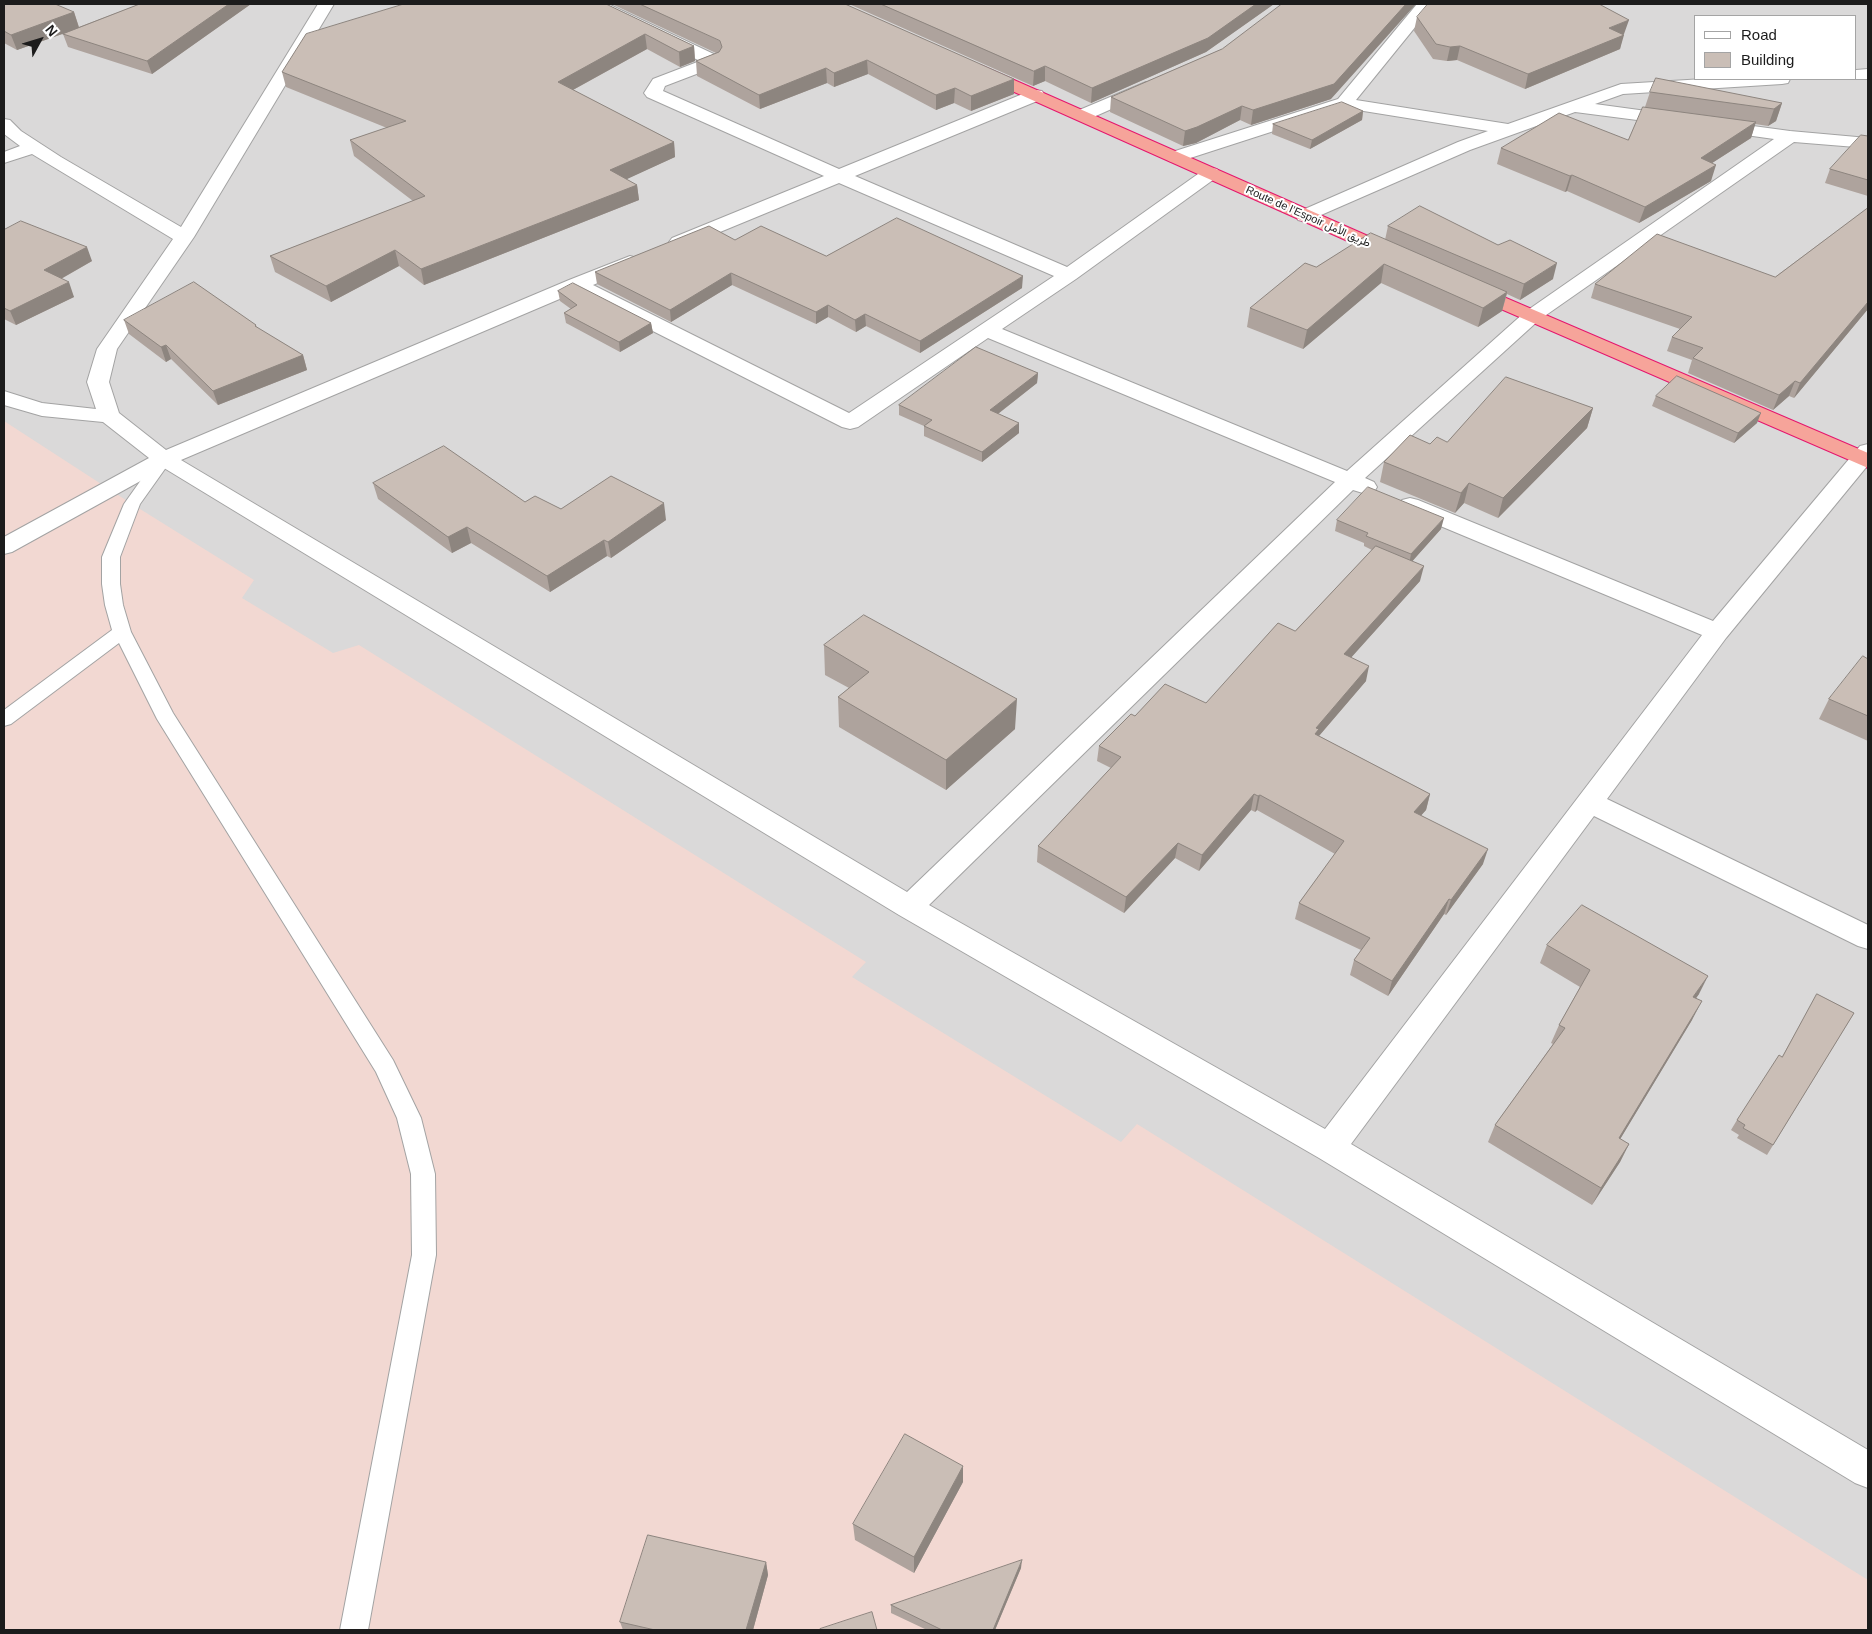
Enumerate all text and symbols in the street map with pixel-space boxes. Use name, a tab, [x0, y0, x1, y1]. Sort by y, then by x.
north arrow	[15, 15, 65, 65]
legend	[1694, 15, 1857, 80]
text: N	[42, 22, 61, 40]
text: Road	[1741, 26, 1777, 43]
text: Building	[1741, 51, 1794, 68]
street label: Route de l’Espoir طريق الأمل	[1244, 183, 1372, 251]

